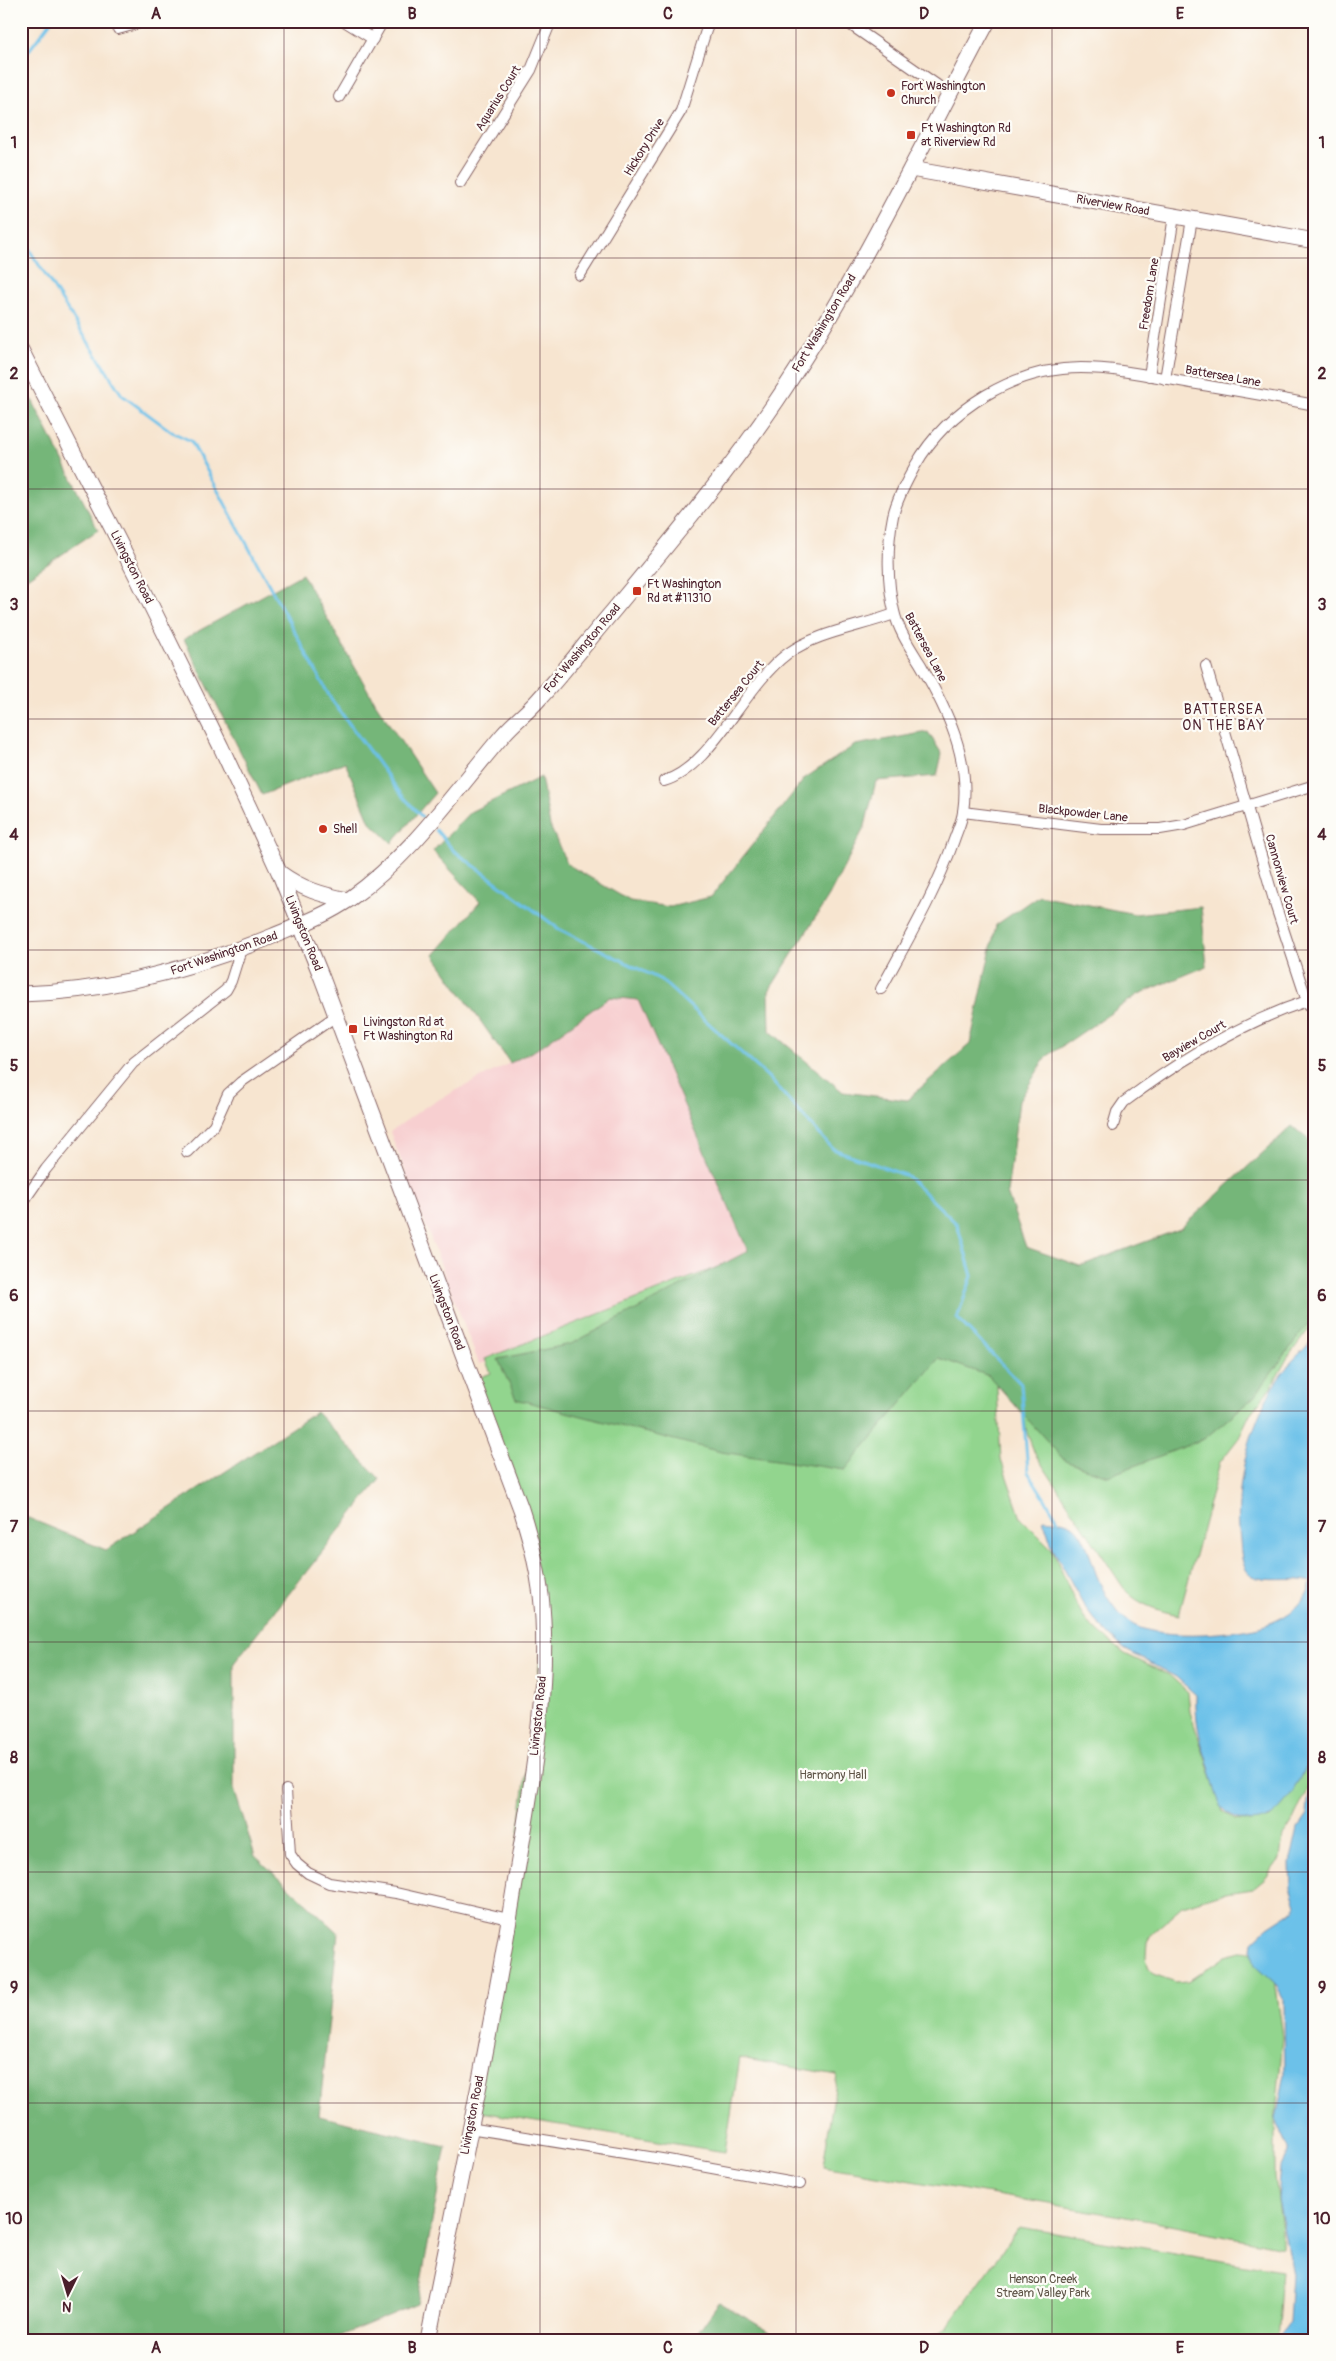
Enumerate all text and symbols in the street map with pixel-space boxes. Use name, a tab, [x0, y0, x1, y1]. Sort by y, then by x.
text: A	[151, 4, 162, 24]
text: B	[407, 4, 417, 24]
text: C	[663, 4, 673, 24]
text: D	[919, 4, 929, 24]
text: E	[1176, 4, 1185, 24]
street label: Aquarius Court	[472, 63, 525, 134]
place label: Fort Washington Church	[901, 79, 986, 108]
marker: Fort Washington Church	[885, 87, 897, 99]
street label: Hickory Drive	[621, 116, 668, 179]
place label: Ft Washington Rd at Riverview Rd	[921, 121, 1011, 150]
marker: Ft Washington Rd at Riverview Rd	[905, 129, 917, 141]
text: 1	[11, 133, 17, 153]
text: 1	[1319, 133, 1325, 153]
street label: Riverview Road	[1075, 192, 1151, 219]
street label: Freedom Lane	[1136, 257, 1163, 331]
street label: Fort Washington Road	[789, 271, 860, 375]
street label: Battersea Lane	[1184, 363, 1262, 390]
text: 2	[10, 364, 19, 384]
text: 2	[1318, 364, 1327, 384]
street label: Livingston Road	[107, 528, 157, 607]
place label: Ft Washington Rd at #11310	[647, 577, 722, 606]
marker: Ft Washington Rd at #11310	[631, 585, 643, 597]
text: 3	[10, 595, 19, 615]
text: 3	[1318, 595, 1327, 615]
street label: Fort Washington Road	[541, 601, 624, 696]
street label: Battersea Lane	[901, 610, 950, 684]
street label: Battersea Court	[705, 657, 768, 729]
district label: BATTERSEA ON THE BAY	[1182, 701, 1266, 734]
street label: Blackpowder Lane	[1037, 801, 1129, 826]
place label: Shell	[333, 822, 357, 837]
marker: Shell	[317, 823, 329, 835]
text: 4	[9, 825, 19, 845]
text: 4	[1317, 825, 1327, 845]
street label: Cannonview Court	[1262, 832, 1302, 926]
street label: Livingston Road	[282, 893, 326, 973]
street label: Fort Washington Road	[169, 928, 280, 979]
place label: Livingston Rd at Ft Washington Rd	[363, 1015, 453, 1044]
street label: Bayview Court	[1160, 1017, 1229, 1066]
marker: Livingston Rd at Ft Washington Rd	[347, 1023, 359, 1035]
text: 5	[10, 1056, 19, 1076]
text: 5	[1318, 1056, 1327, 1076]
street label: Livingston Road	[425, 1272, 468, 1352]
text: 6	[9, 1286, 19, 1306]
text: 6	[1317, 1286, 1327, 1306]
text: 7	[10, 1517, 19, 1537]
text: 7	[1318, 1517, 1327, 1537]
street label: Livingston Road	[527, 1675, 550, 1757]
text: 8	[10, 1748, 18, 1768]
text: 8	[1318, 1748, 1326, 1768]
park label: Harmony Hall	[799, 1768, 867, 1783]
text: 9	[10, 1978, 18, 1998]
text: 9	[1318, 1978, 1326, 1998]
street label: Livingston Road	[457, 2074, 488, 2156]
text: 10	[5, 2209, 23, 2229]
text: 10	[1313, 2209, 1331, 2229]
north arrow	[42, 2268, 92, 2318]
park label: Henson Creek Stream Valley Park	[996, 2272, 1090, 2301]
text: N	[61, 2298, 72, 2315]
text: A	[151, 2338, 162, 2358]
text: B	[407, 2338, 417, 2358]
text: C	[663, 2338, 673, 2358]
text: D	[919, 2338, 929, 2358]
text: E	[1176, 2338, 1185, 2358]

